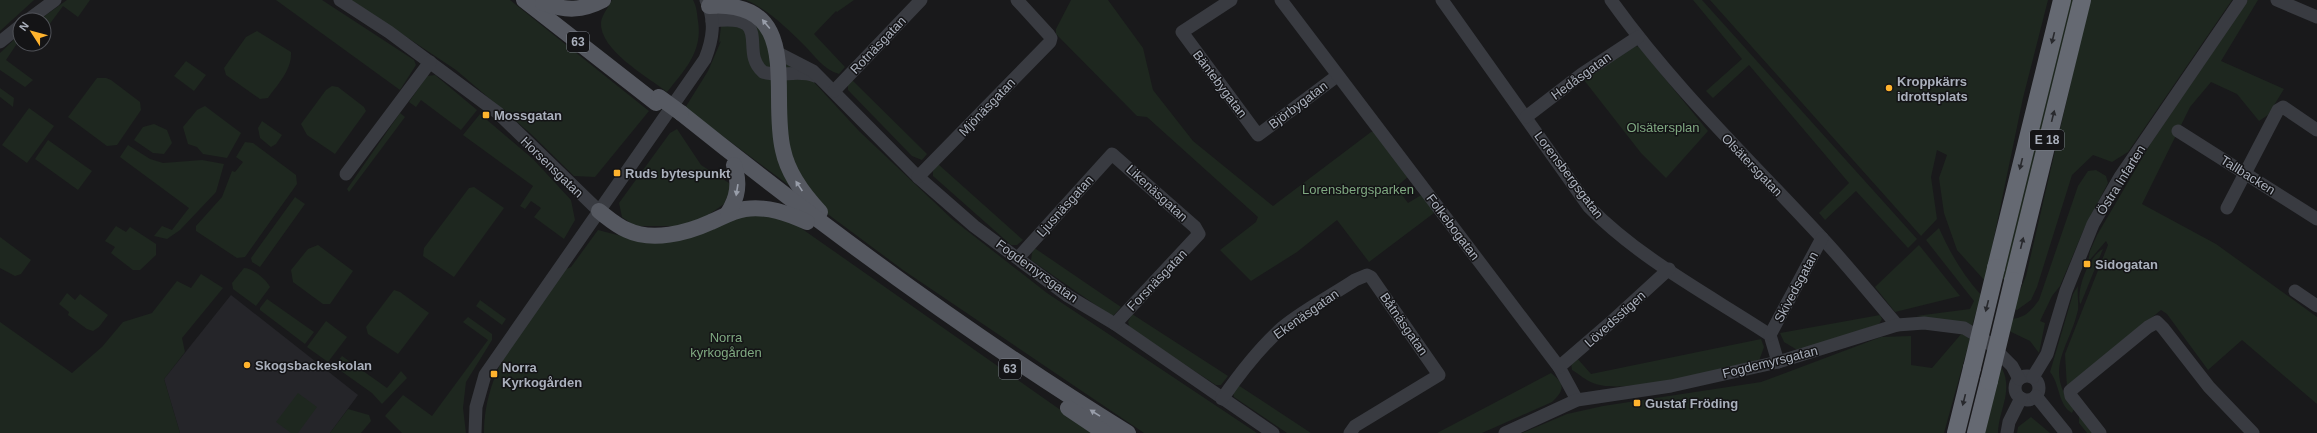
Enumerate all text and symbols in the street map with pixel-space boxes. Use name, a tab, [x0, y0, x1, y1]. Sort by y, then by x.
north arrow	[12, 12, 52, 52]
street label: Rotnäsgatan	[847, 13, 909, 77]
text: N	[17, 19, 31, 33]
one-way arrow	[761, 19, 770, 30]
road number: 63	[567, 32, 589, 52]
one-way arrow	[2049, 32, 2055, 44]
street label: Bäntebygatan	[1190, 47, 1250, 121]
street label: Hedåsgatan	[1548, 49, 1614, 103]
place label: Kroppkärrs idrottsplats	[1897, 74, 1968, 104]
street label: Mjönäsgatan	[956, 75, 1018, 139]
street label: Björbygatan	[1266, 78, 1330, 132]
marker: Kroppkärrs idrottsplats	[1884, 83, 1894, 93]
place label: Mossgatan	[494, 108, 562, 123]
marker: Mossgatan	[481, 110, 491, 120]
one-way arrow	[2050, 110, 2056, 122]
park label: Olsätersplan	[1627, 120, 1699, 135]
street label: Lorensbergsgatan	[1531, 129, 1607, 221]
road number: E 18	[2030, 130, 2064, 150]
street label: Olsätersgatan	[1718, 131, 1786, 199]
street label: Horsensgatan	[518, 133, 586, 201]
street label: Östra Infarten	[2094, 142, 2148, 218]
street label: Tallbacken	[2218, 152, 2278, 198]
one-way arrow	[2018, 158, 2024, 170]
street label: Likenäsgatan	[1123, 162, 1191, 224]
place label: Ruds bytespunkt	[625, 166, 731, 181]
marker: Ruds bytespunkt	[612, 168, 622, 178]
street label: Ljusnäsgatan	[1034, 172, 1096, 240]
one-way arrow	[795, 181, 803, 191]
park label: Lorensbergsparken	[1302, 182, 1414, 197]
one-way arrow	[734, 183, 740, 196]
street label: Folkebogatan	[1423, 191, 1483, 263]
street label: Fogdemyrsgatan	[993, 236, 1081, 306]
one-way arrow	[2019, 237, 2025, 249]
street label: Forsnäsgatan	[1124, 246, 1190, 314]
street label: Skivedsgatan	[1771, 249, 1821, 325]
place label: Sidogatan	[2095, 257, 2158, 272]
marker: Sidogatan	[2082, 259, 2092, 269]
street label: Ekenäsgatan	[1271, 286, 1341, 342]
street label: Lövedsstigen	[1582, 288, 1648, 350]
street label: Båtnäsgatan	[1377, 290, 1431, 358]
one-way arrow	[1983, 299, 1989, 312]
park label: Norra kyrkogården	[690, 330, 762, 360]
street label: Fogdemyrsgatan	[1721, 343, 1819, 381]
place label: Skogsbackeskolan	[255, 358, 372, 373]
road number: 63	[999, 359, 1021, 379]
marker: Skogsbackeskolan	[242, 360, 252, 370]
place label: Norra Kyrkogården	[502, 360, 582, 390]
marker: Norra Kyrkogården	[489, 369, 499, 379]
one-way arrow	[1960, 394, 1966, 407]
place label: Gustaf Fröding	[1645, 396, 1738, 411]
marker: Gustaf Fröding	[1632, 398, 1642, 408]
one-way arrow	[1089, 409, 1101, 416]

